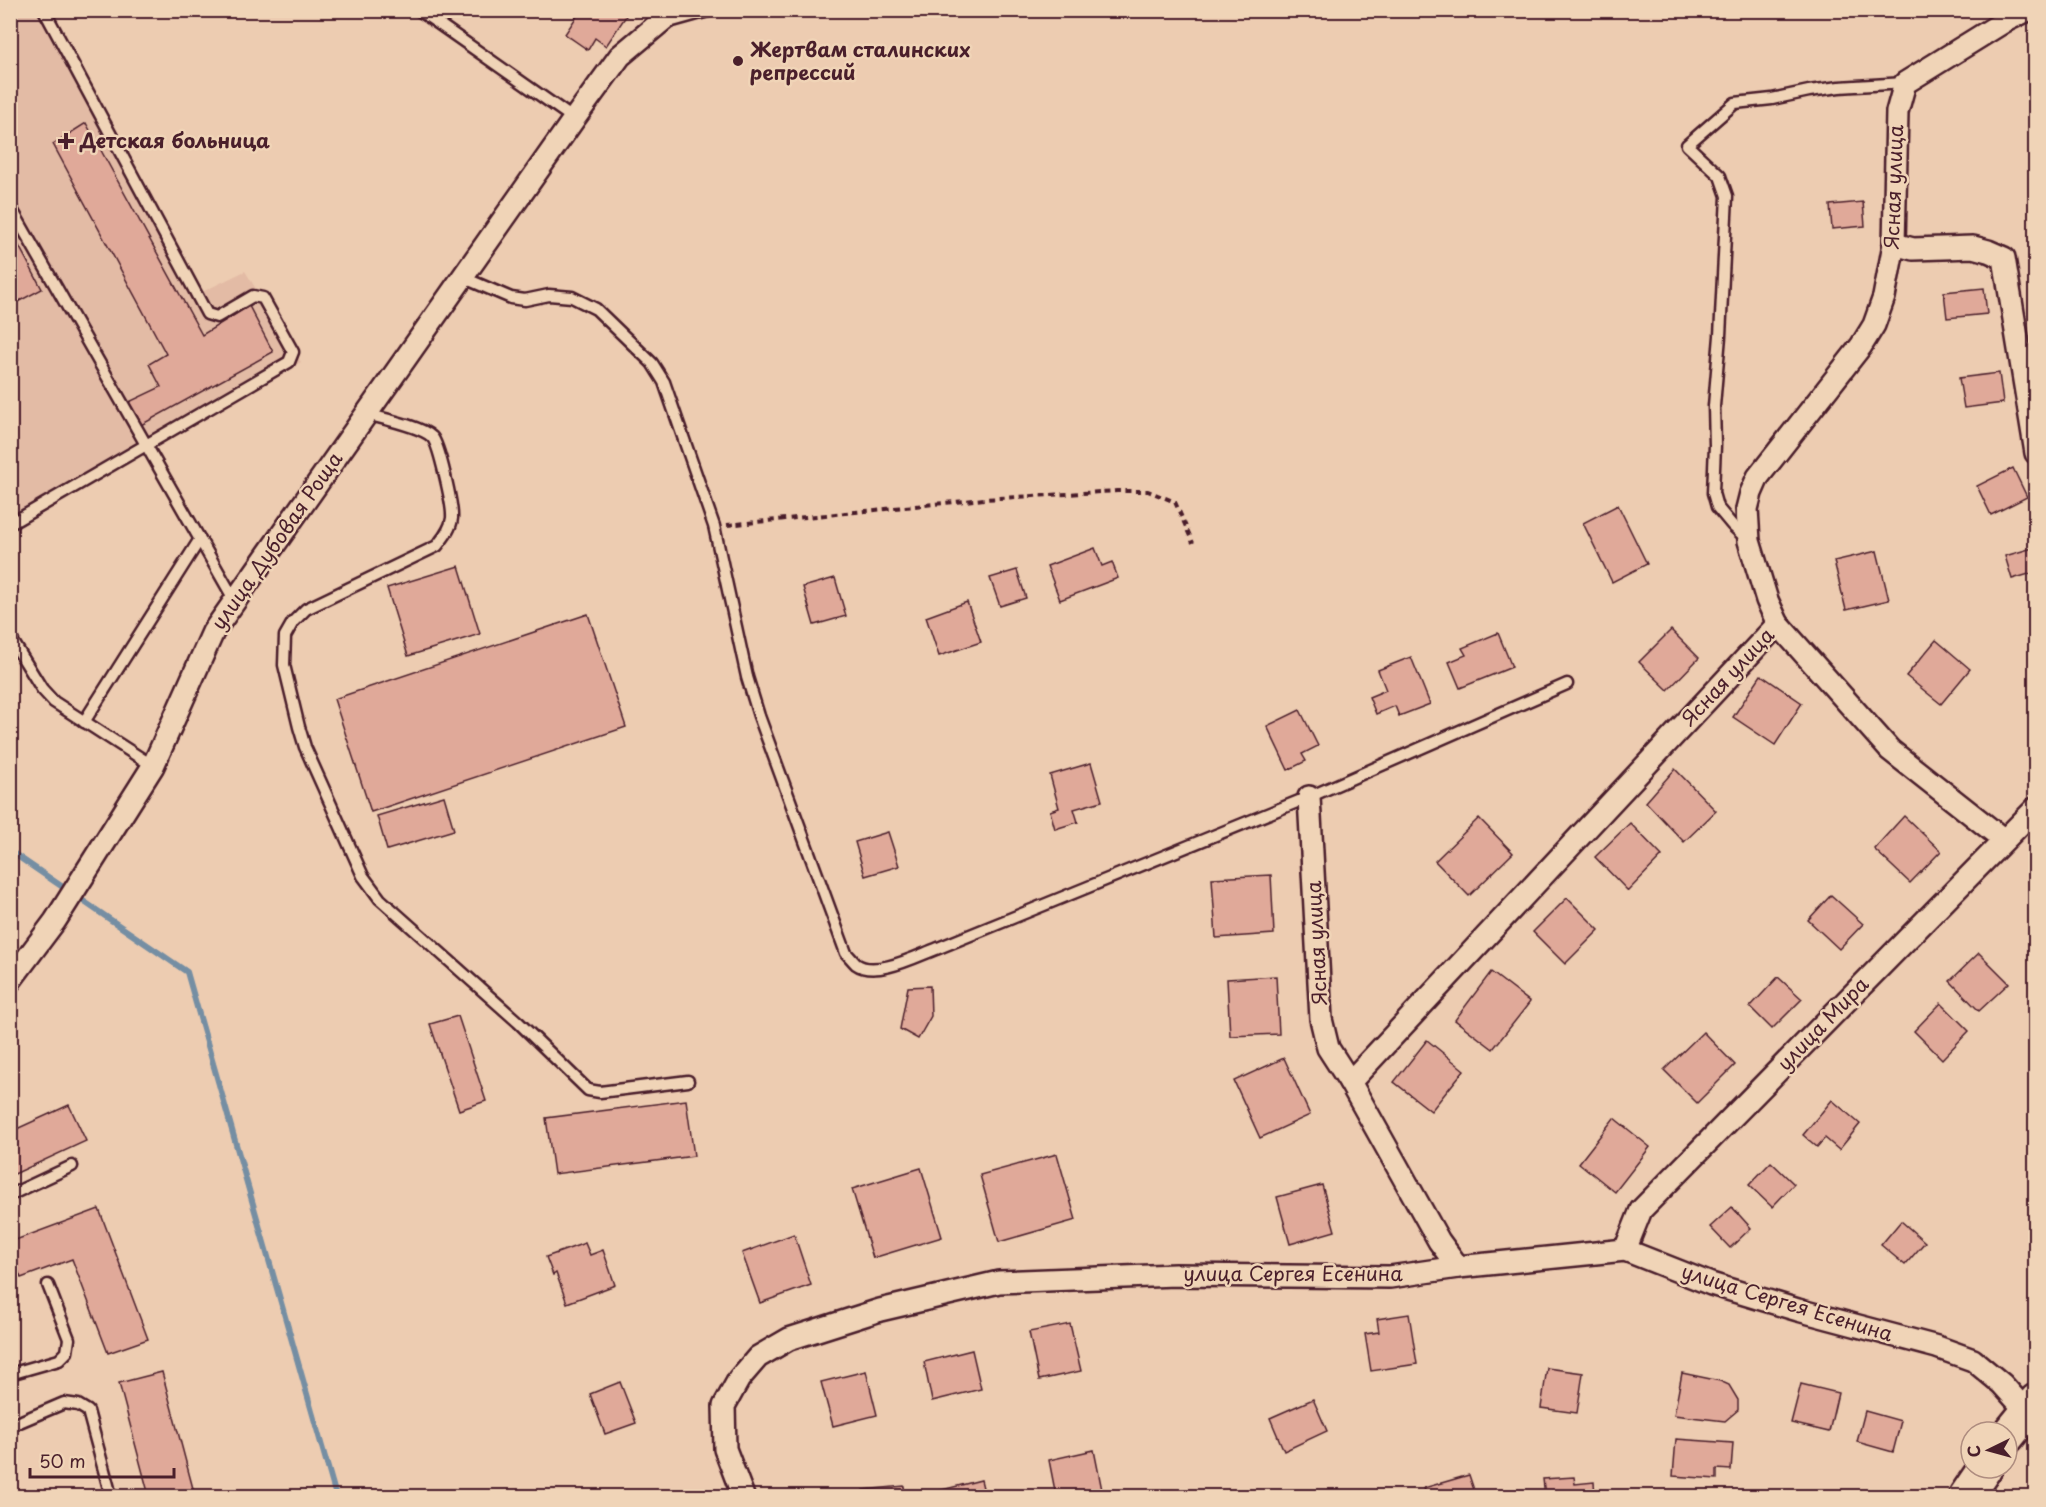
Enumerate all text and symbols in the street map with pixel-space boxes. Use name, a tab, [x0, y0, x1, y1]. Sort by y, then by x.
place label: Жертвам сталинских репрессий	[750, 34, 970, 87]
marker: Жертвам сталинских репрессий	[731, 54, 745, 68]
street label: Ясная улица	[1876, 124, 1910, 250]
place label: Детская больница	[79, 125, 270, 155]
marker: Детская больница	[57, 132, 75, 150]
street label: улица Дубовая Роща	[203, 445, 349, 636]
street label: Ясная улица	[1674, 620, 1781, 732]
street label: Ясная улица	[1298, 880, 1334, 1006]
street label: улица Мира	[1770, 969, 1875, 1077]
street label: улица Сергея Есенина	[1678, 1256, 1897, 1349]
street label: улица Сергея Есенина	[1183, 1258, 1403, 1288]
north arrow	[1959, 1420, 2019, 1480]
scale bar	[30, 1441, 174, 1479]
text: С	[1961, 1444, 1986, 1458]
text: 50 m	[39, 1447, 86, 1474]

